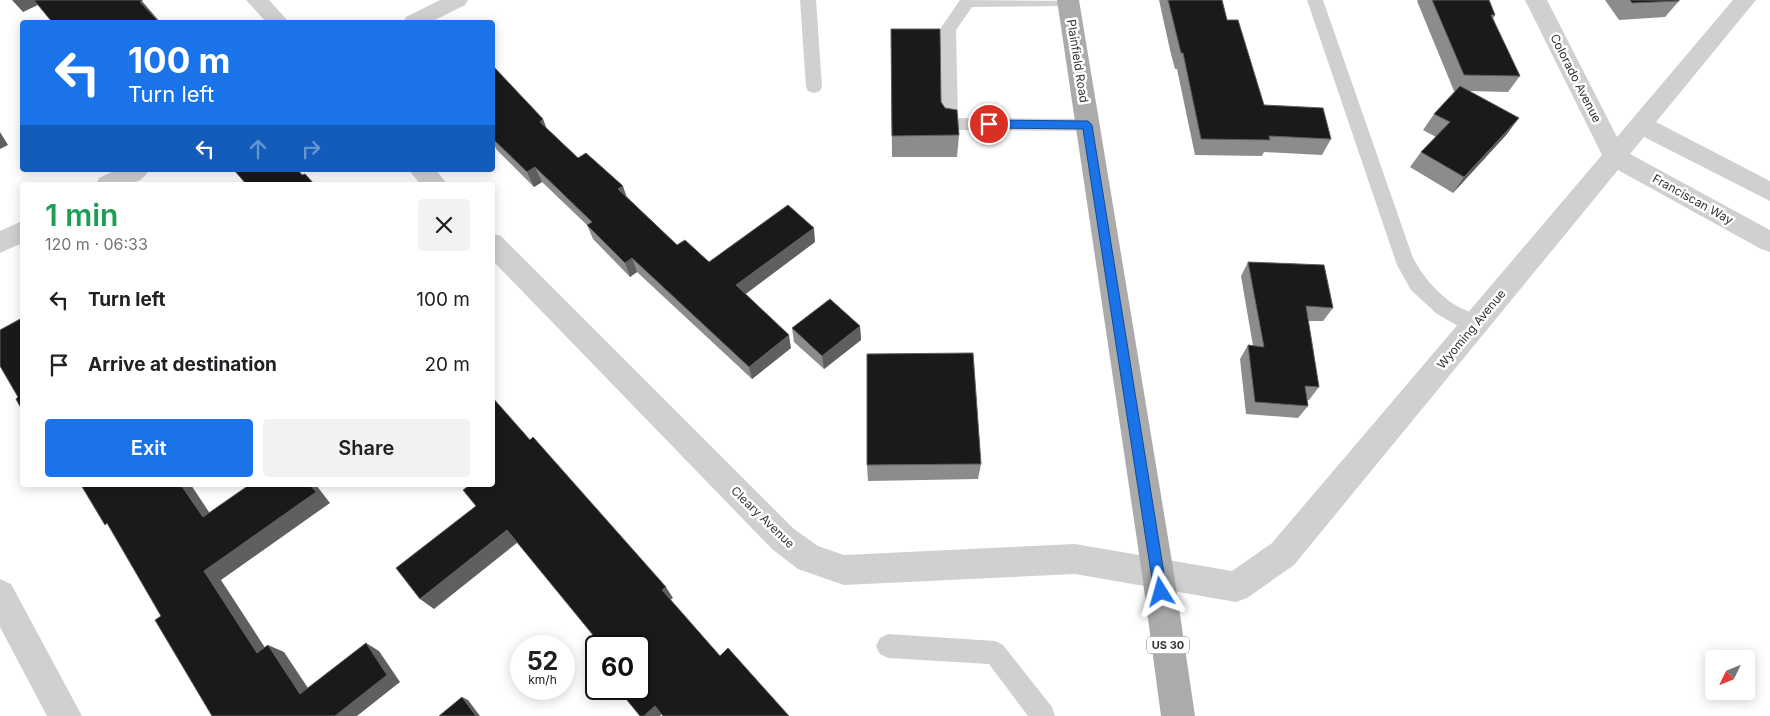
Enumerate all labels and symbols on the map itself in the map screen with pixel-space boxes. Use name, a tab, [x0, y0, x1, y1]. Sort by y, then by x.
street label: Plainfield Road	[1064, 18, 1092, 104]
street label: Colorado Avenue	[1547, 31, 1605, 125]
pin	[968, 103, 1010, 145]
street label: Franciscan Way	[1650, 171, 1736, 227]
street label: Wyoming Avenue	[1433, 286, 1509, 372]
street label: Cleary Avenue	[728, 483, 798, 551]
position arrow	[1134, 565, 1186, 617]
speed limit sign: 60	[585, 635, 650, 700]
road number: US 30	[1147, 636, 1189, 654]
north arrow	[1705, 650, 1755, 700]

